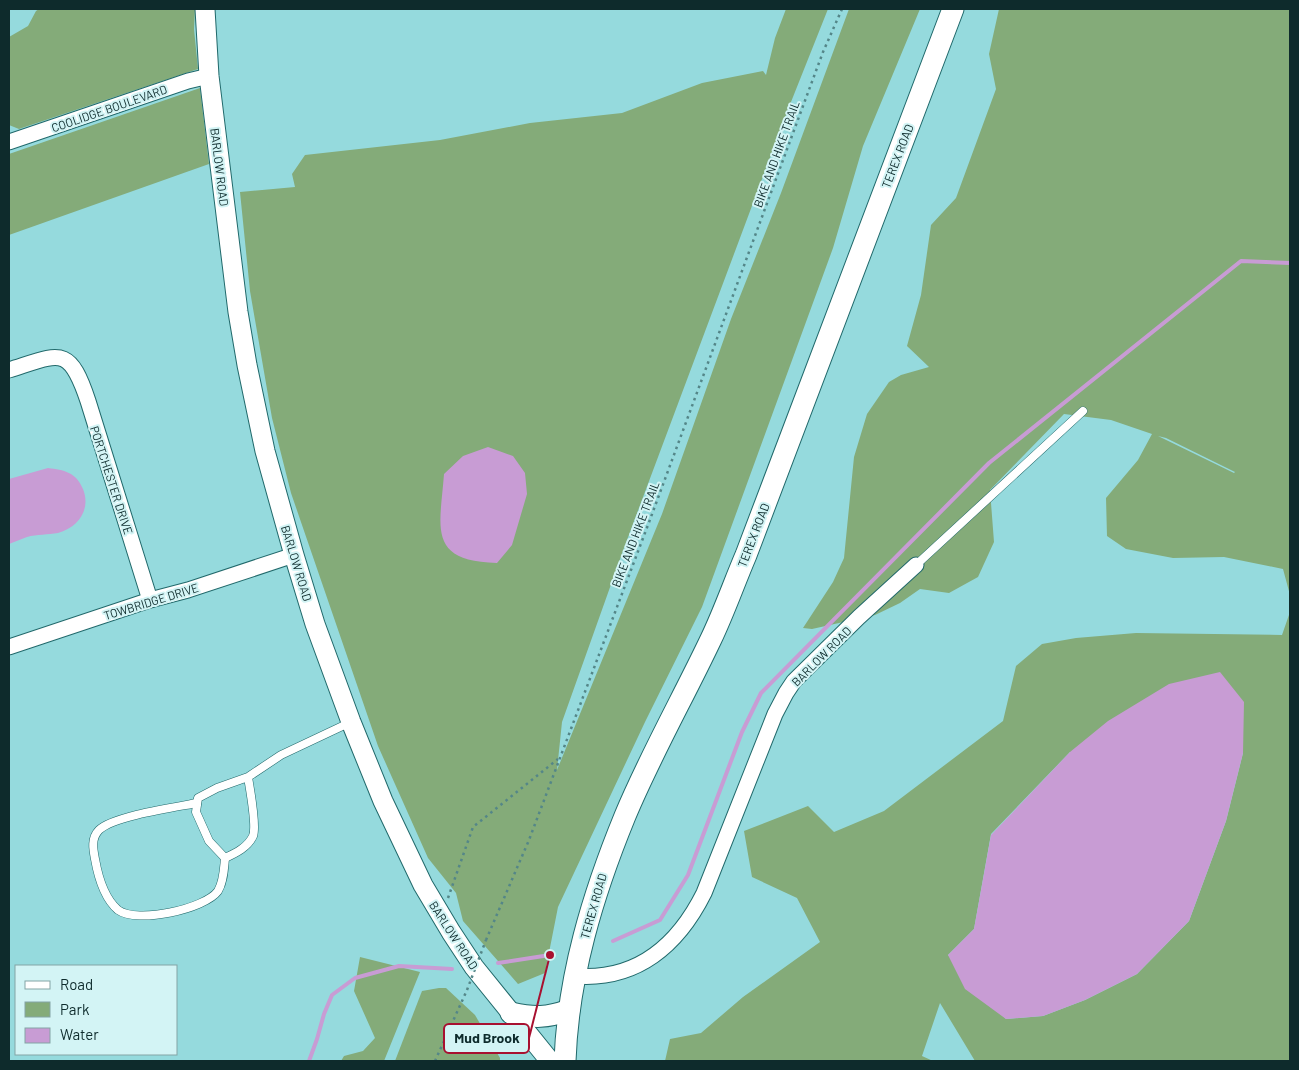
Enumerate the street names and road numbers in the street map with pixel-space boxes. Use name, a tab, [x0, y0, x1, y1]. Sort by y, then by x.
street label: COOLIDGE BOULEVARD	[49, 82, 169, 134]
street label: BIKE AND HIKE TRAIL	[750, 99, 802, 209]
street label: TEREX ROAD	[878, 122, 916, 190]
street label: BARLOW ROAD	[208, 127, 232, 207]
street label: PORTCHESTER DRIVE	[88, 424, 136, 536]
street label: BIKE AND HIKE TRAIL	[608, 479, 662, 589]
street label: TEREX ROAD	[734, 501, 772, 569]
street label: BARLOW ROAD	[279, 523, 315, 603]
street label: TOWBRIDGE DRIVE	[102, 580, 200, 622]
street label: BARLOW ROAD	[788, 623, 854, 689]
street label: TEREX ROAD	[577, 872, 609, 940]
street label: BARLOW ROAD	[427, 898, 481, 972]

